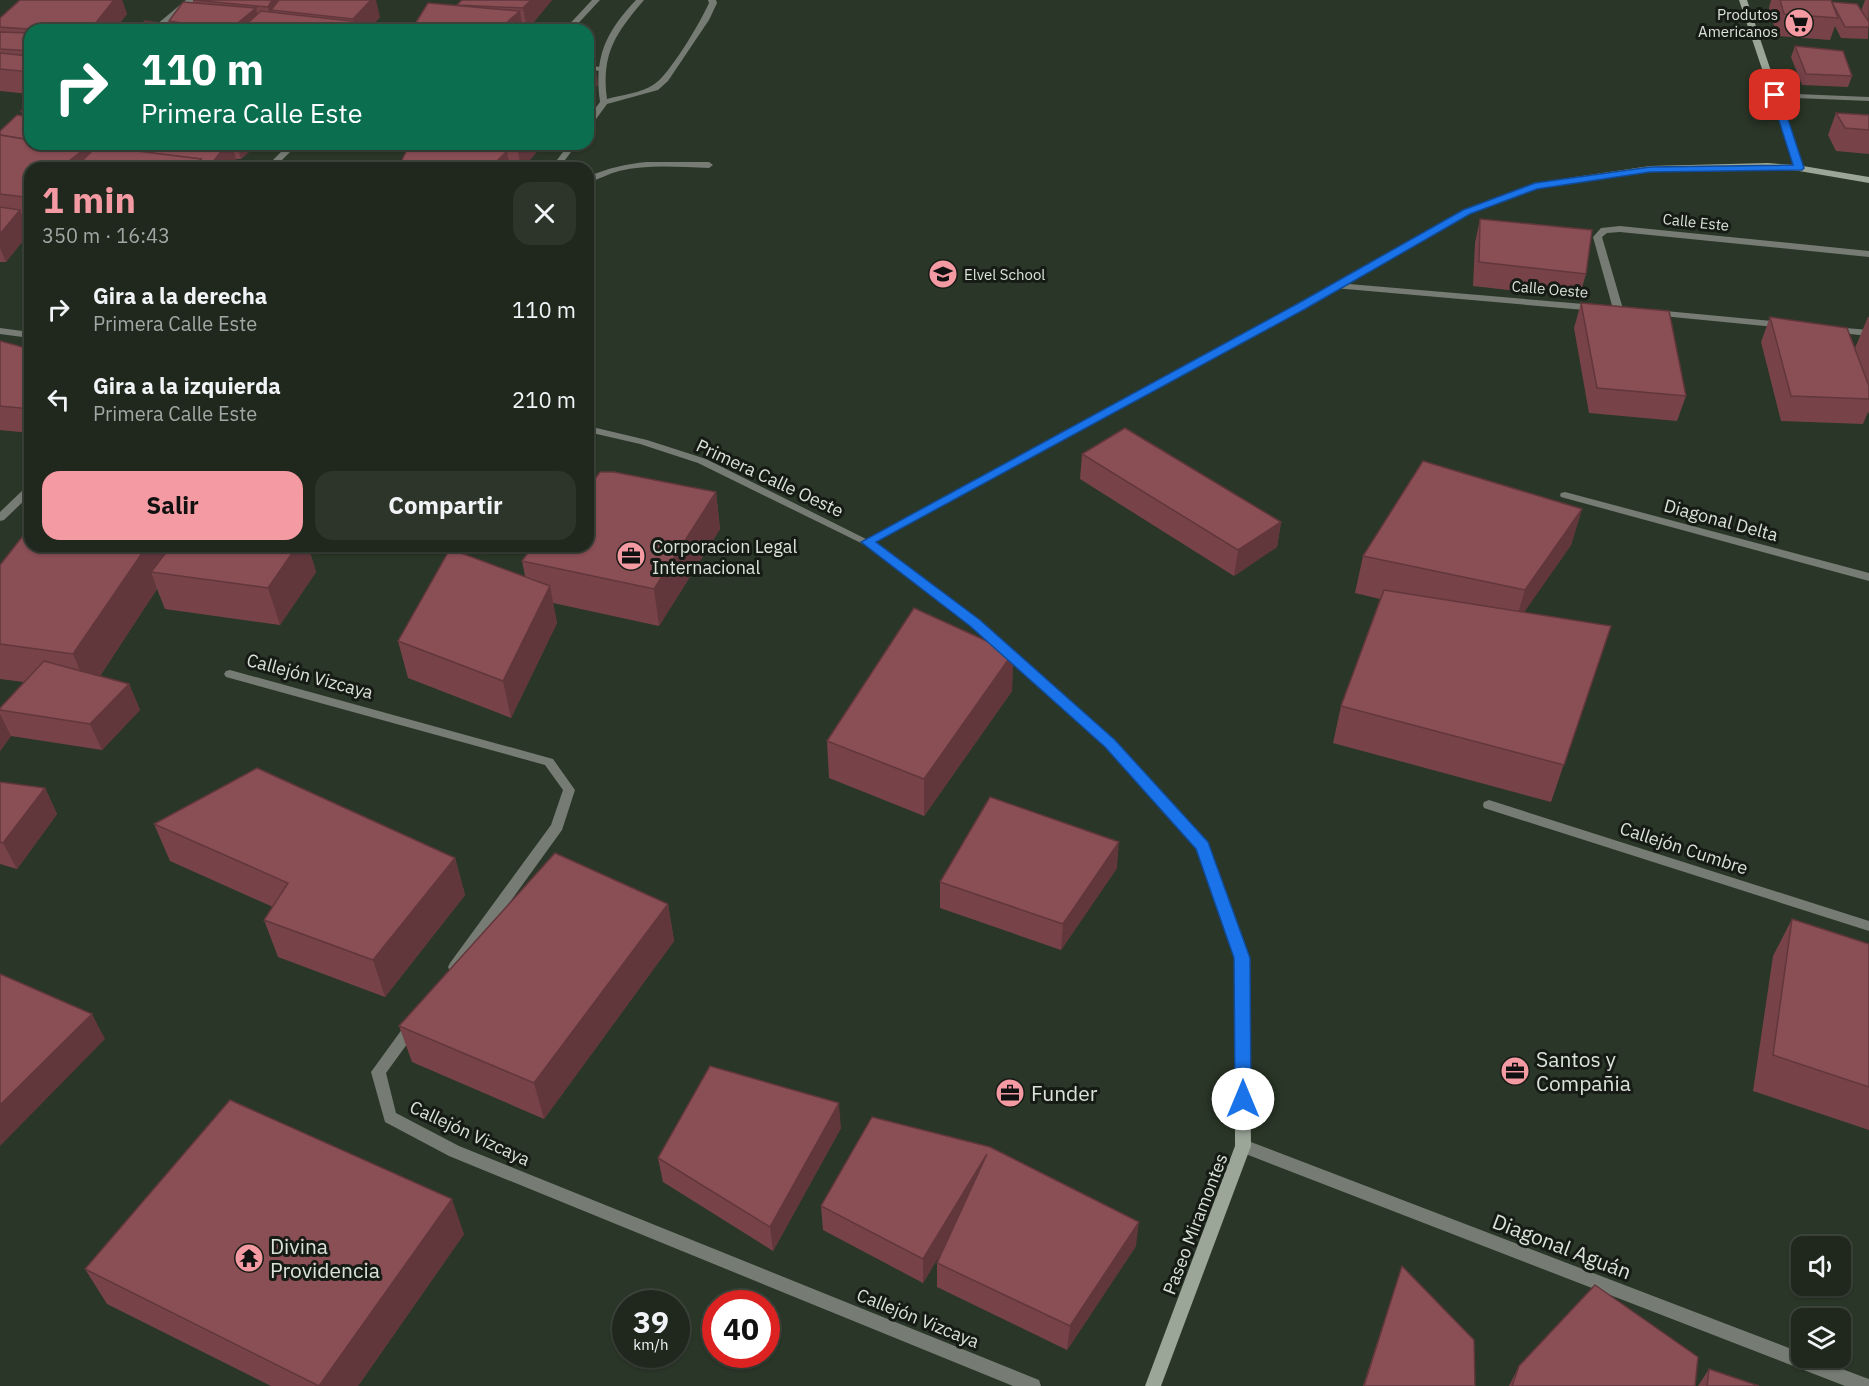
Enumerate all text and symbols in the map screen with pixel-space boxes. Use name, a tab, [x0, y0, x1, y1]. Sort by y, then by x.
place label: Produtos Americanos	[1698, 5, 1778, 41]
supermarket icon: Produtos Americanos	[1783, 7, 1815, 39]
text: 110 m	[141, 42, 264, 97]
icon: right	[42, 48, 120, 126]
pin	[1749, 69, 1800, 120]
icon: arrive	[1758, 78, 1791, 111]
text: Primera Calle Este	[141, 95, 363, 130]
text: 1 min	[42, 176, 136, 223]
button: close	[513, 182, 576, 245]
street label: Calle Este	[1662, 209, 1730, 235]
text: 350 m · 16:43	[42, 222, 170, 249]
school or university icon: Elvel School	[927, 258, 959, 290]
place label: Elvel School	[964, 265, 1045, 284]
street label: Calle Oeste	[1511, 276, 1589, 302]
text: Gira a la derecha	[93, 281, 267, 310]
icon: right	[42, 293, 75, 326]
text: 110 m	[512, 295, 576, 324]
text: Primera Calle Este	[93, 310, 257, 337]
text: Gira a la izquierda	[93, 371, 281, 400]
icon: left	[42, 383, 75, 416]
text: 210 m	[512, 385, 576, 414]
text: Primera Calle Este	[93, 400, 257, 427]
street label: Primera Calle Oeste	[693, 434, 847, 522]
button: Salir	[42, 471, 303, 540]
button: Compartir	[315, 471, 576, 540]
street label: Diagonal Delta	[1661, 494, 1781, 546]
place label: Corporacion Legal Internacional	[652, 535, 797, 579]
office icon: Corporacion Legal Internacional	[615, 540, 647, 572]
street label: Callejón Vizcaya	[244, 648, 376, 704]
street label: Callejón Cumbre	[1617, 816, 1751, 880]
place label: Santos y Compañia	[1536, 1045, 1631, 1097]
office icon: Santos y Compañia	[1499, 1055, 1531, 1087]
position arrow	[1211, 1067, 1275, 1131]
office icon: Funder	[994, 1077, 1026, 1109]
place label: Funder	[1031, 1079, 1098, 1107]
street label: Callejón Vizcaya	[406, 1095, 534, 1171]
street label: Paseo Miramontes	[1157, 1150, 1233, 1298]
street label: Diagonal Aguán	[1489, 1207, 1635, 1285]
place label: Divina Providencia	[270, 1232, 380, 1284]
map controls	[1791, 1236, 1851, 1368]
button: sound	[1791, 1236, 1851, 1296]
temple icon: Divina Providencia	[233, 1242, 265, 1274]
street label: Callejón Vizcaya	[853, 1283, 983, 1353]
speed limit sign: 40	[702, 1290, 780, 1368]
text: 39	[633, 1302, 669, 1341]
button: layers	[1791, 1308, 1851, 1368]
text: km/h	[633, 1335, 669, 1354]

